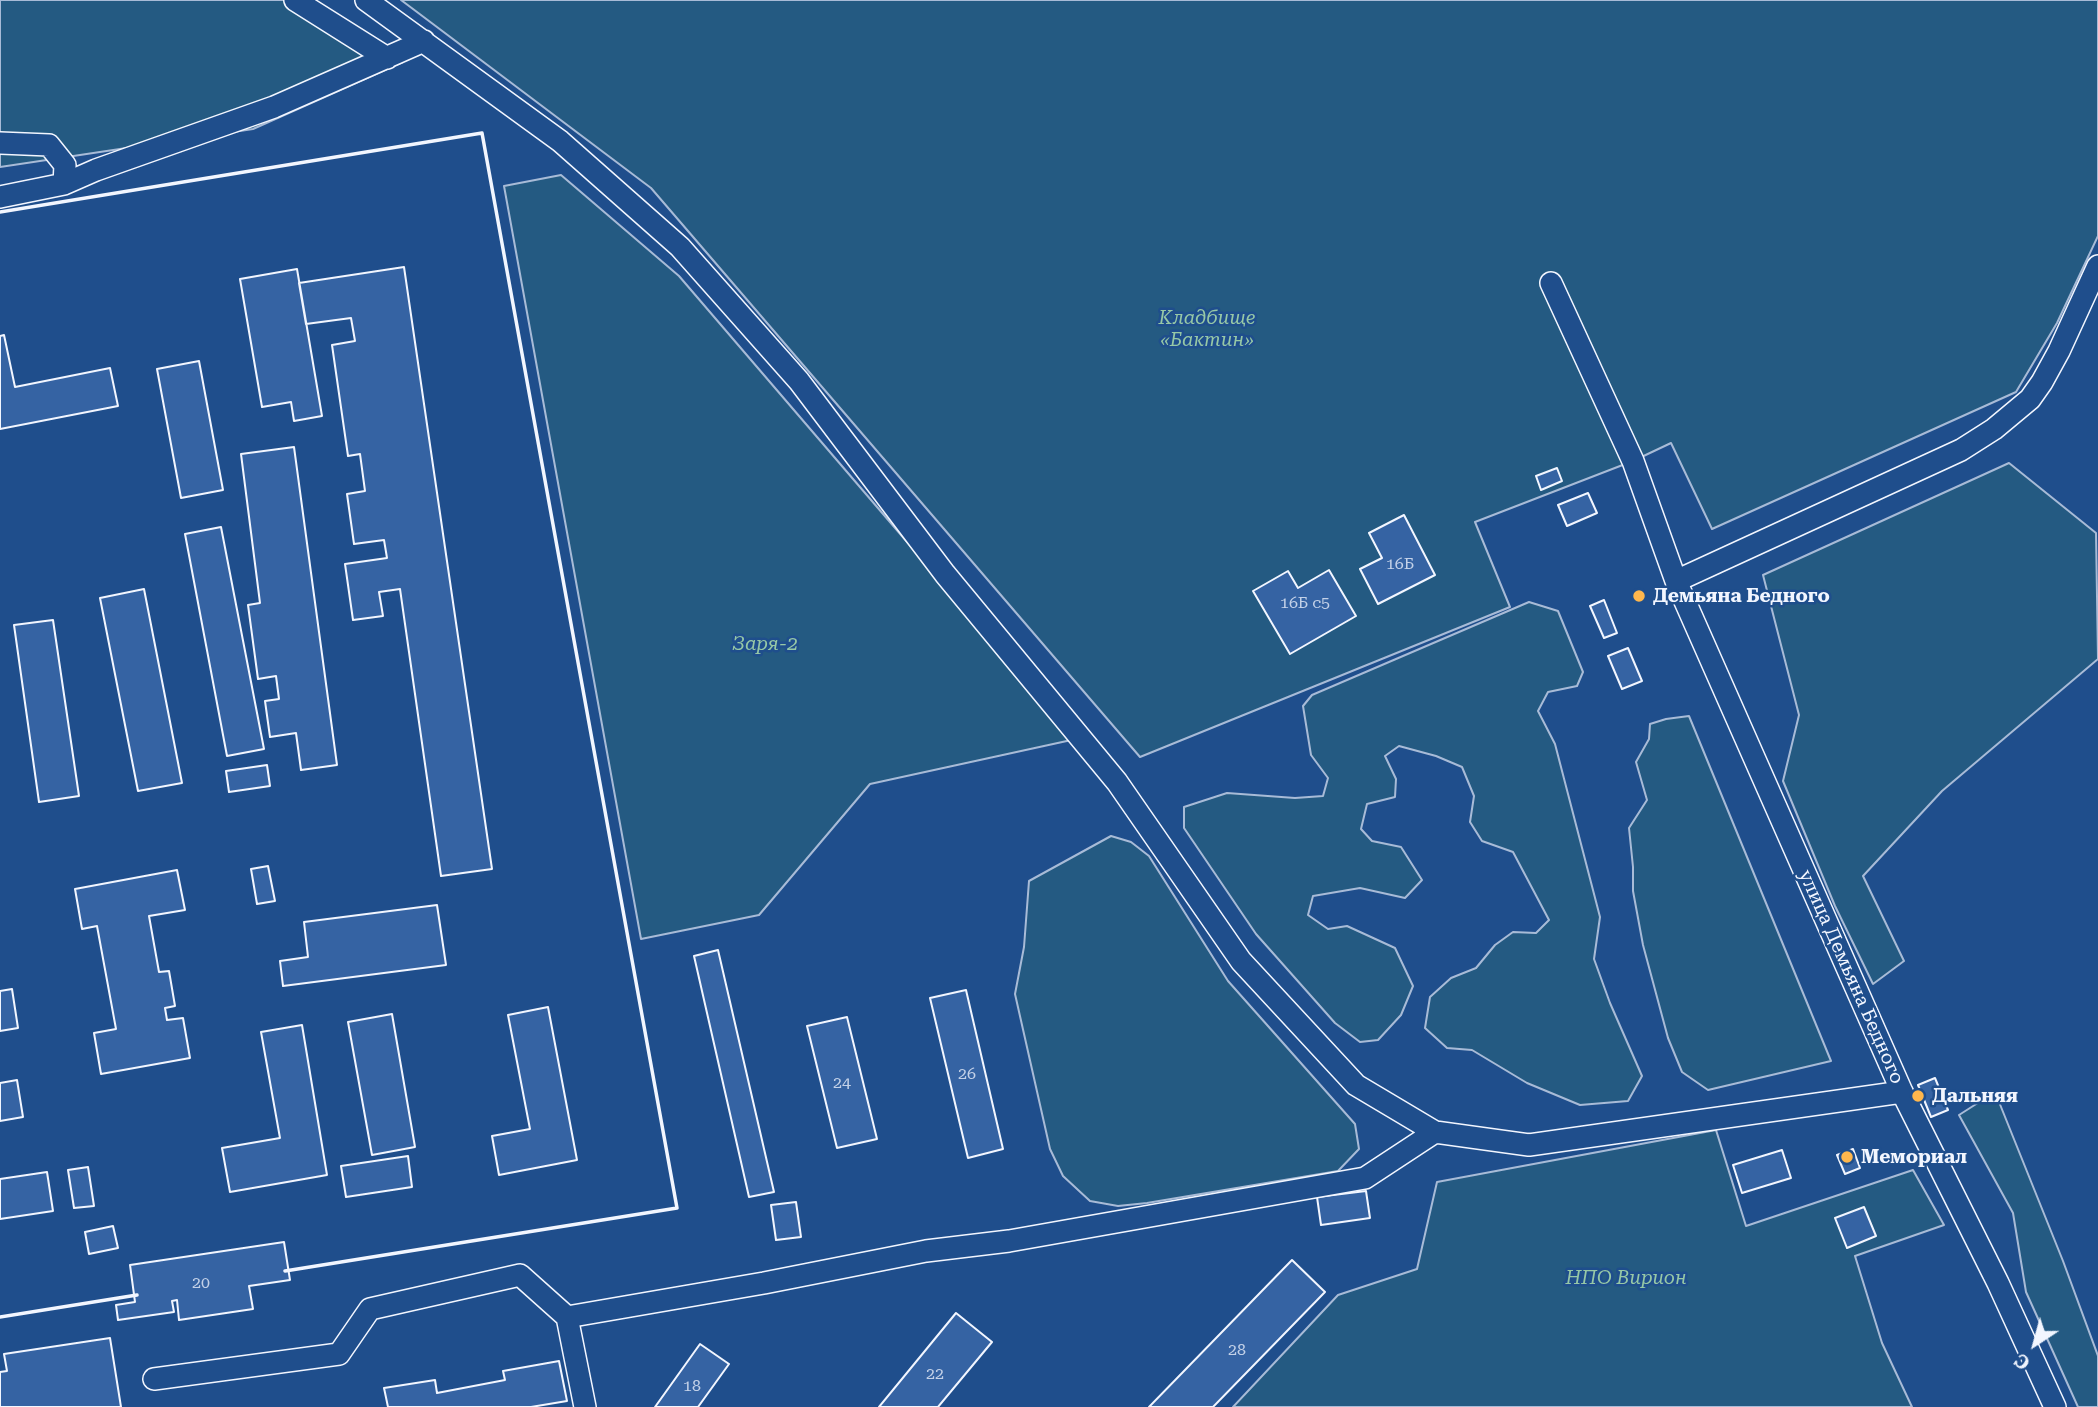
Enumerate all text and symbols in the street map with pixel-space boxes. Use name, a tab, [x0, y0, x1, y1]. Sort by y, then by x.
park label: Кладбище «Бактин»	[1159, 307, 1255, 351]
house number: 16Б	[1386, 554, 1414, 574]
place label: Демьяна Бедного	[1653, 585, 1830, 607]
marker: Демьяна Бедного	[1631, 588, 1647, 604]
house number: 16Б с5	[1280, 593, 1330, 613]
park label: Заря-2	[732, 633, 798, 655]
street label: улица Демьяна Бедного	[1793, 866, 1909, 1088]
house number: 26	[958, 1064, 976, 1084]
house number: 24	[833, 1073, 851, 1093]
place label: Дальняя	[1932, 1085, 2018, 1107]
marker: Дальняя	[1910, 1088, 1926, 1104]
place label: Мемориал	[1861, 1146, 1967, 1168]
marker: Мемориал	[1839, 1149, 1855, 1165]
park label: НПО Вирион	[1565, 1267, 1687, 1289]
house number: 20	[192, 1273, 210, 1293]
north arrow	[2000, 1309, 2070, 1379]
house number: 28	[1228, 1340, 1246, 1360]
text: С	[2010, 1348, 2035, 1375]
house number: 22	[926, 1364, 944, 1384]
house number: 18	[683, 1376, 701, 1396]

